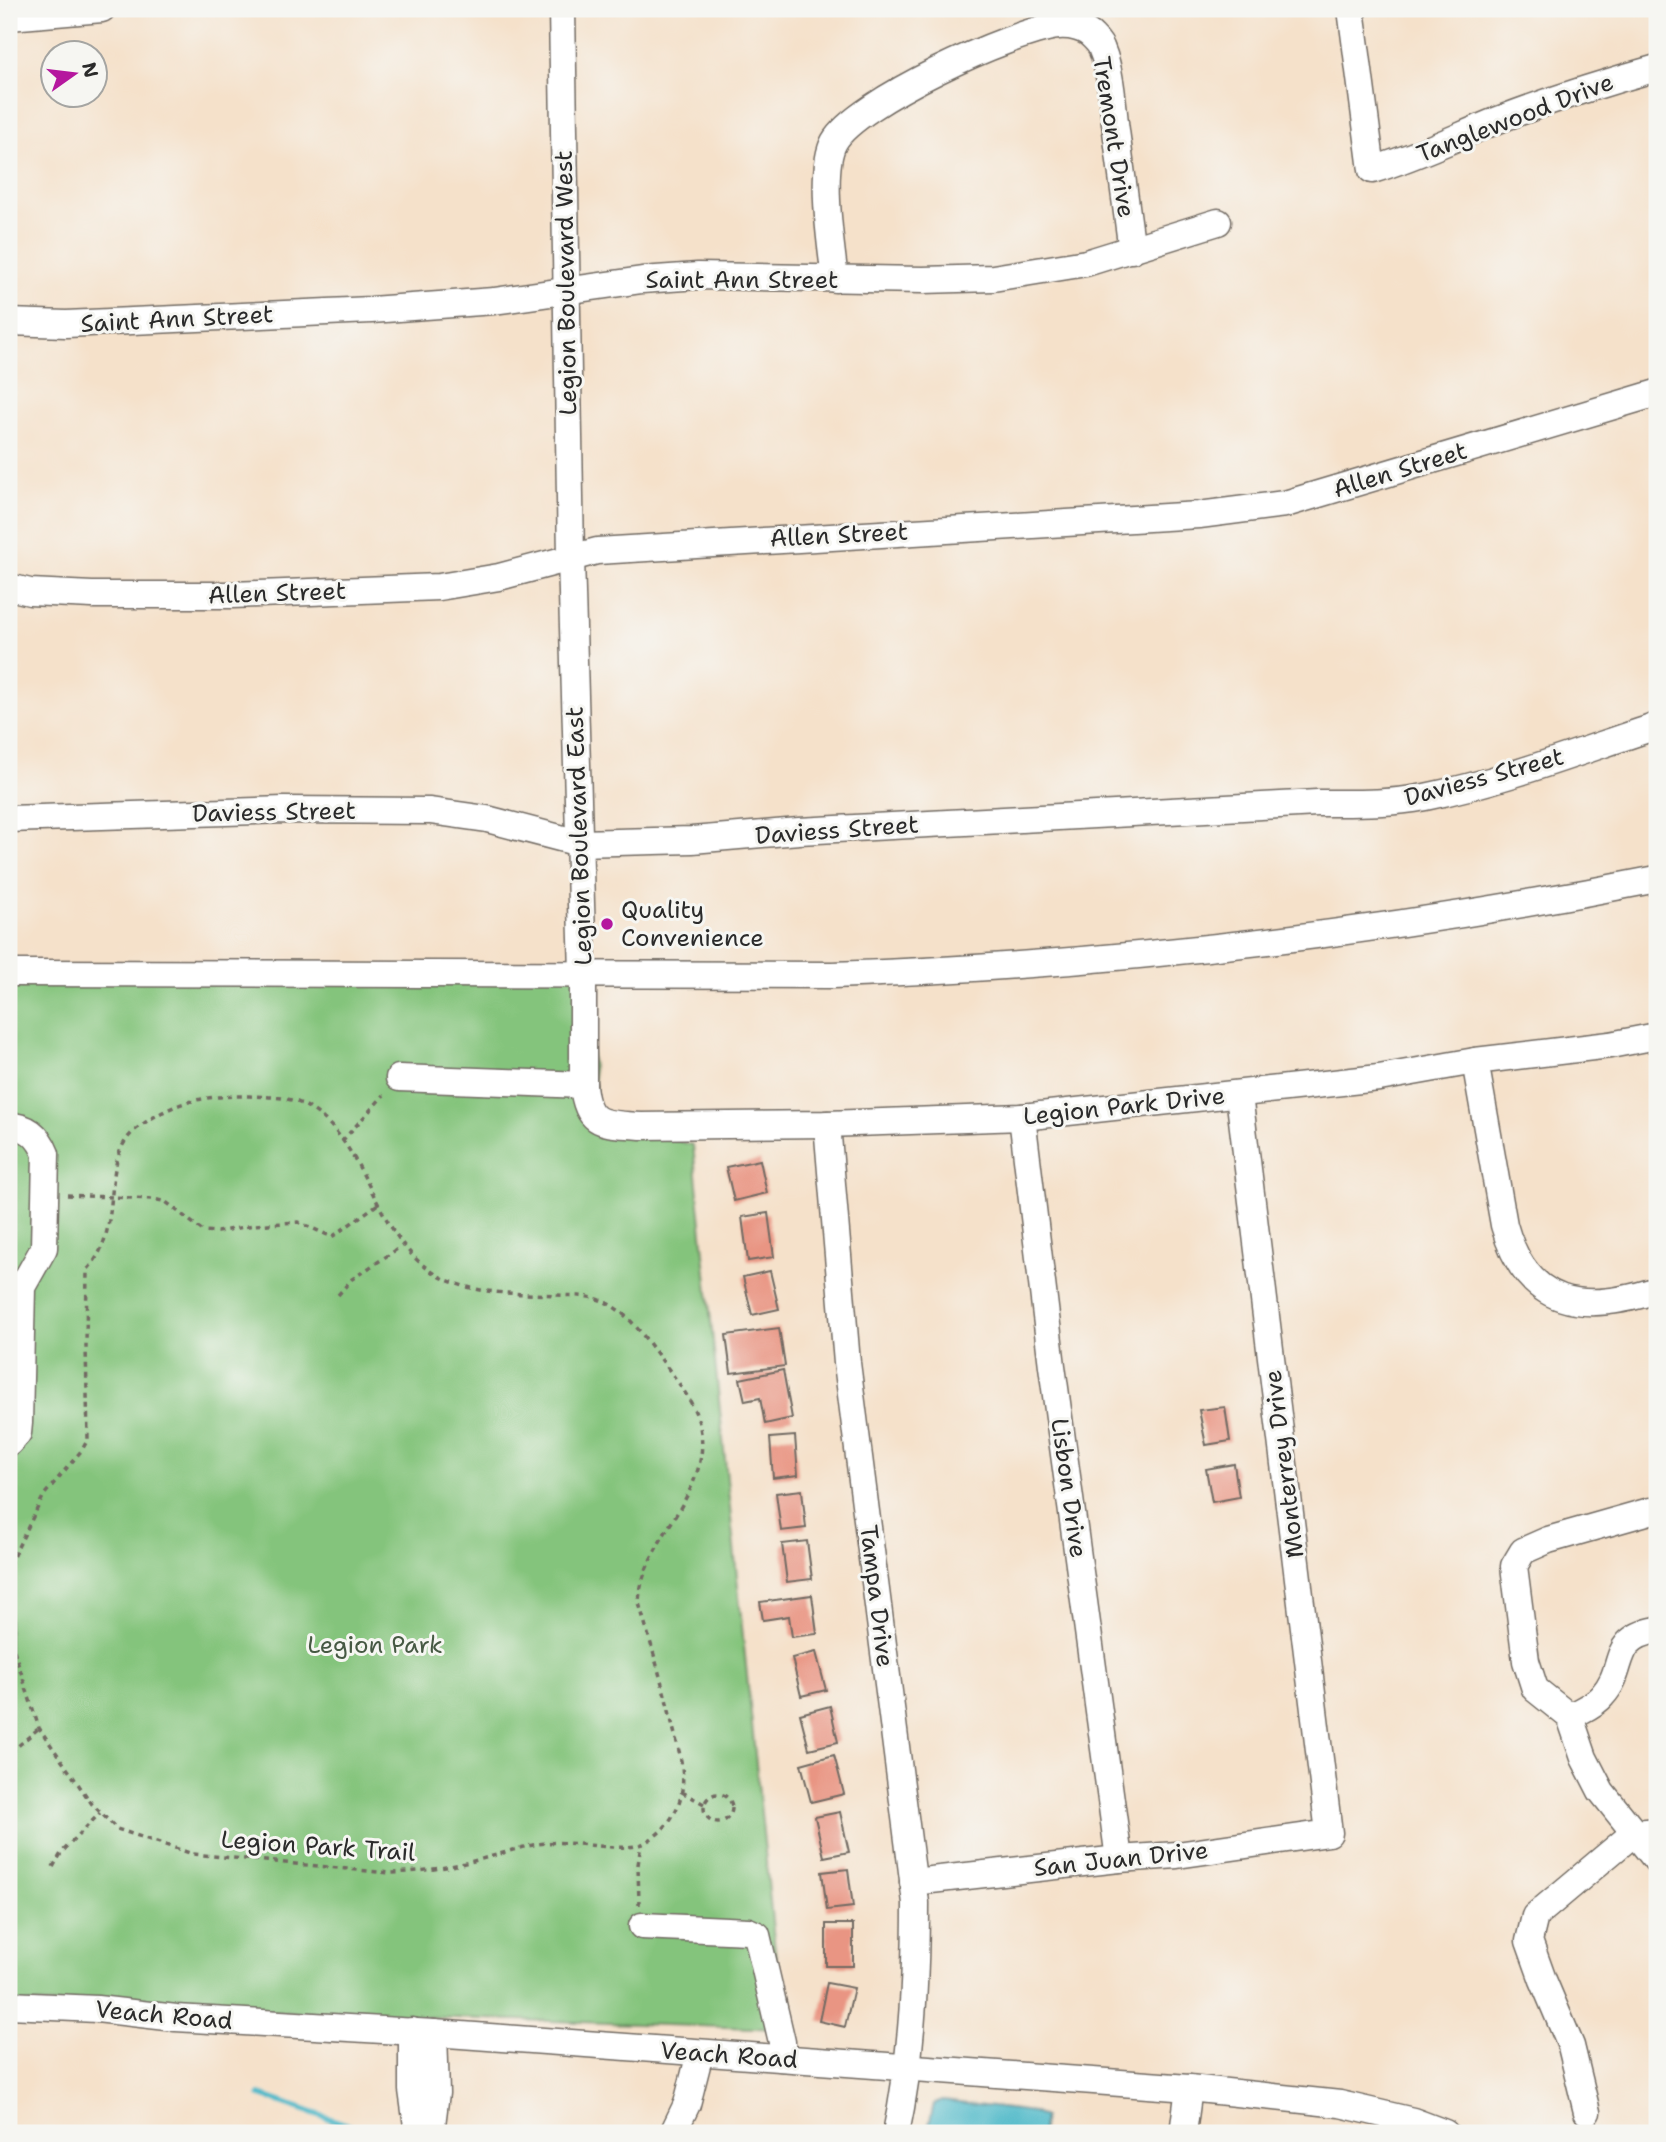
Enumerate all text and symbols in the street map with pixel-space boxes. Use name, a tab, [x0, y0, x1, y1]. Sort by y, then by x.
north arrow	[38, 38, 108, 108]
street label: Tremont Drive	[1085, 54, 1143, 220]
text: N	[76, 60, 104, 80]
street label: Tanglewood Drive	[1412, 66, 1618, 170]
street label: Legion Boulevard West	[548, 150, 584, 416]
street label: Saint Ann Street	[646, 264, 838, 296]
street label: Saint Ann Street	[80, 298, 274, 340]
street label: Allen Street	[1329, 434, 1471, 506]
street label: Allen Street	[769, 515, 909, 555]
street label: Allen Street	[207, 575, 347, 611]
street label: Legion Boulevard East	[558, 706, 600, 966]
street label: Daviess Street	[1401, 740, 1567, 814]
street label: Daviess Street	[192, 795, 356, 829]
street label: Daviess Street	[754, 808, 920, 852]
place label: Quality Convenience	[621, 894, 764, 954]
marker: Quality Convenience	[599, 916, 615, 932]
street label: Legion Park Drive	[1021, 1079, 1227, 1133]
street label: Monterrey Drive	[1257, 1368, 1311, 1560]
street label: Lisbon Drive	[1043, 1416, 1095, 1560]
street label: Tampa Drive	[852, 1523, 902, 1669]
park label: Legion Park	[307, 1629, 443, 1661]
street label: Legion Park Trail	[220, 1823, 417, 1869]
street label: San Juan Drive	[1032, 1834, 1210, 1884]
street label: Veach Road	[94, 1993, 234, 2037]
street label: Veach Road	[659, 2034, 799, 2076]

